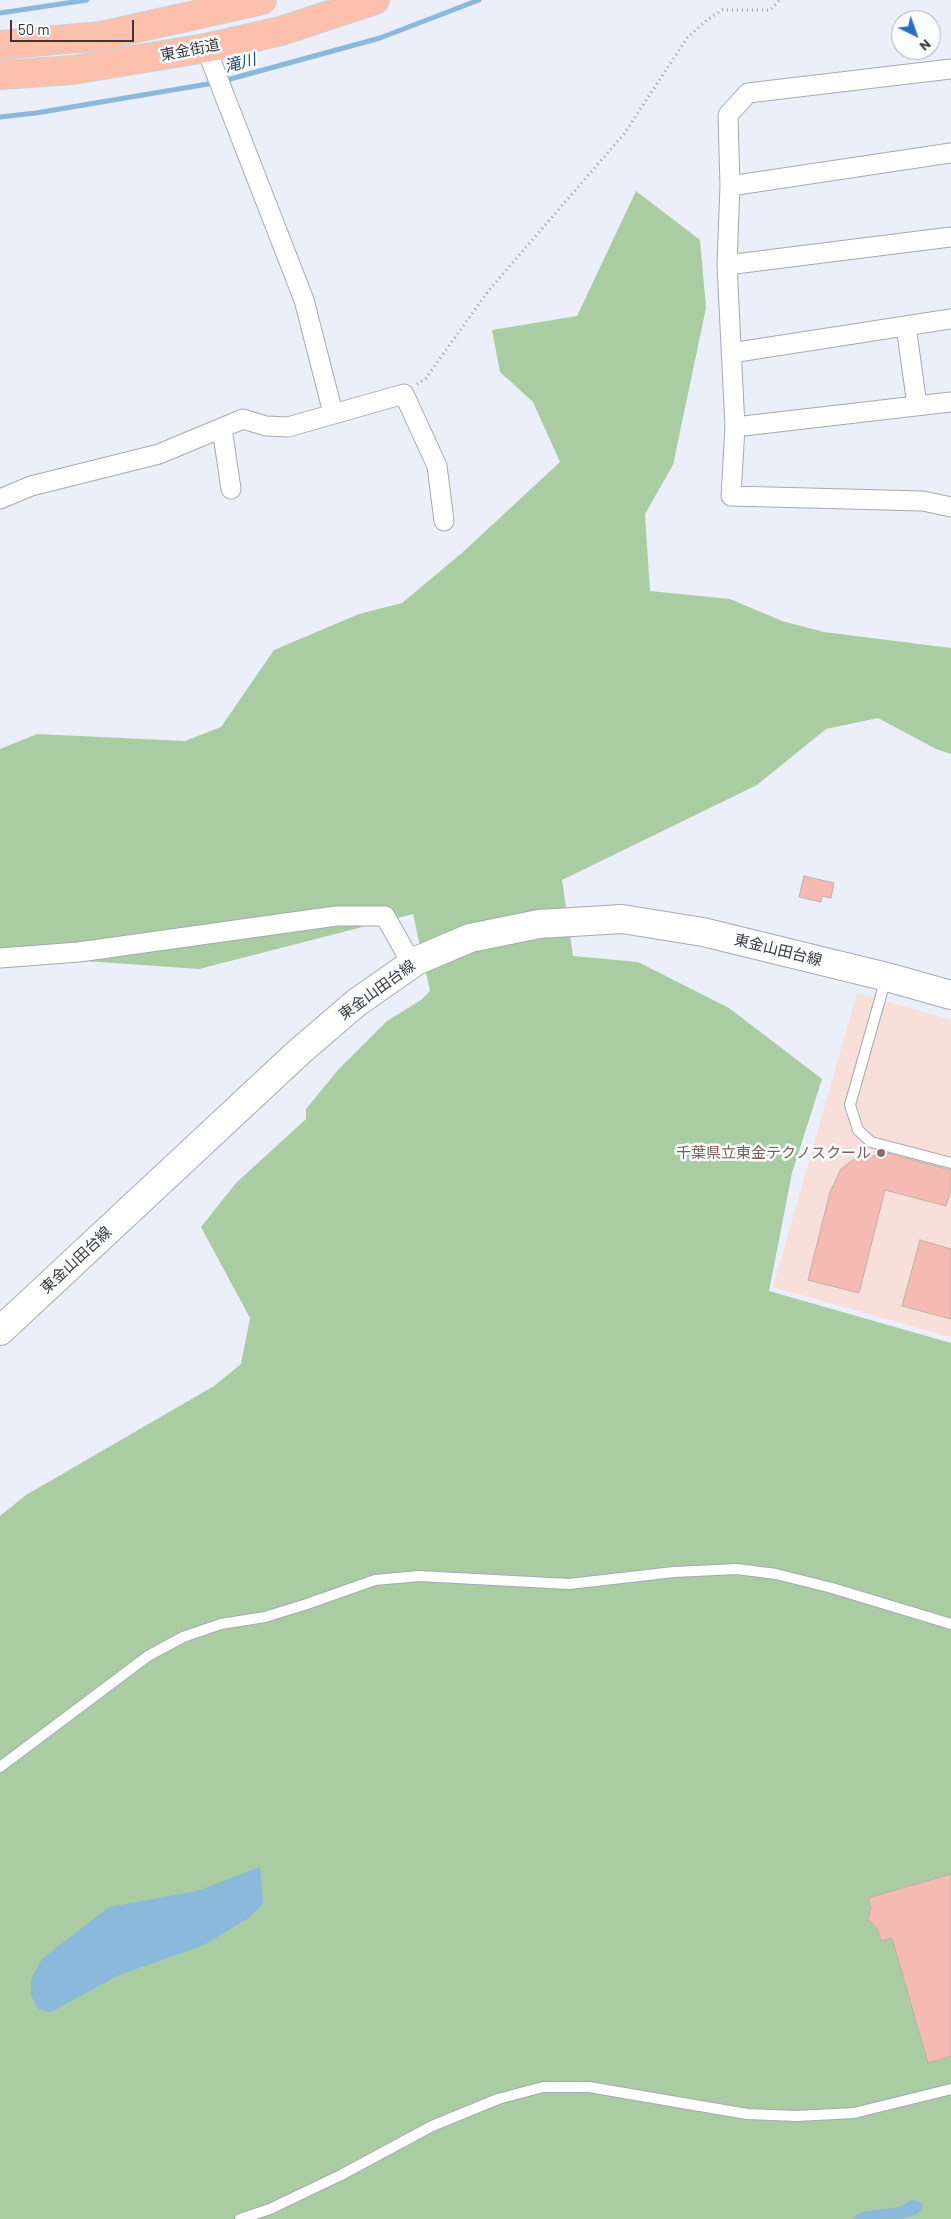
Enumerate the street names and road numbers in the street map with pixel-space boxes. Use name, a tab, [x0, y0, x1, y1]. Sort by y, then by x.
street label: 東金街道	[159, 35, 221, 65]
street label: 東金山田台線	[732, 930, 824, 970]
street label: 東金山田台線	[335, 956, 419, 1024]
street label: 東金山田台線	[37, 1223, 115, 1297]

